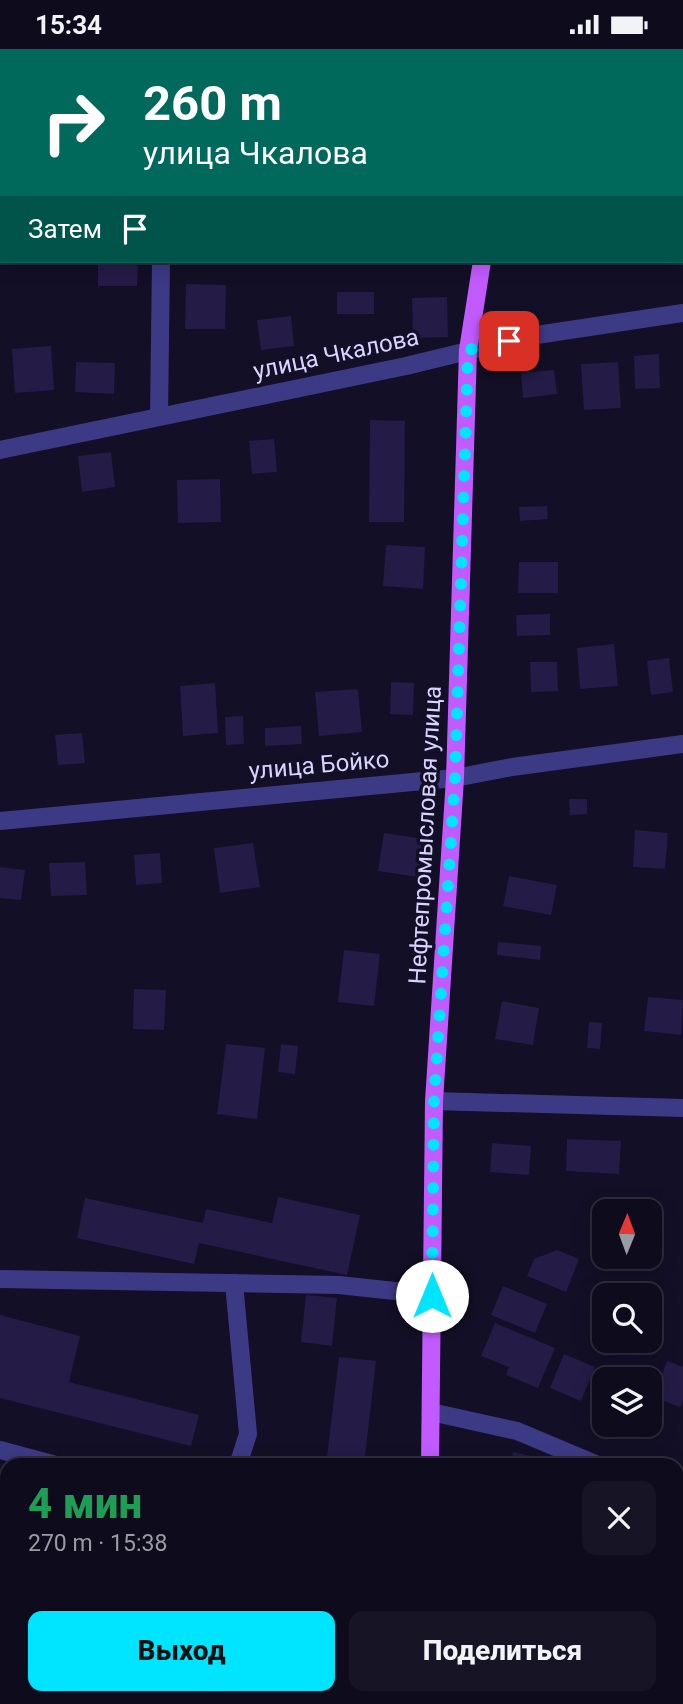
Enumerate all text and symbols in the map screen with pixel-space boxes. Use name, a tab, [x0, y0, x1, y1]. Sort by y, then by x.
text: 15:34	[35, 10, 102, 40]
text: 260 m	[143, 75, 282, 132]
icon: right	[28, 77, 119, 168]
text: улица Чкалова	[143, 134, 368, 172]
icon: arrive	[116, 210, 154, 248]
text: Затем	[28, 214, 102, 244]
pin	[479, 311, 539, 371]
icon: arrive	[490, 322, 528, 360]
street label: улица Чкалова	[251, 323, 421, 385]
street label: Нефтепромысловая улица	[403, 685, 447, 985]
street label: улица Бойко	[248, 745, 390, 785]
north arrow	[592, 1199, 662, 1269]
map controls	[592, 1199, 662, 1437]
position arrow	[395, 1259, 469, 1333]
button: search	[592, 1283, 662, 1353]
button: layers	[592, 1367, 662, 1437]
text: 4 мин	[28, 1479, 142, 1528]
button: close	[582, 1481, 656, 1555]
text: 270 m · 15:38	[28, 1530, 167, 1557]
button: Выход	[28, 1611, 335, 1691]
button: Поделиться	[349, 1611, 656, 1691]

